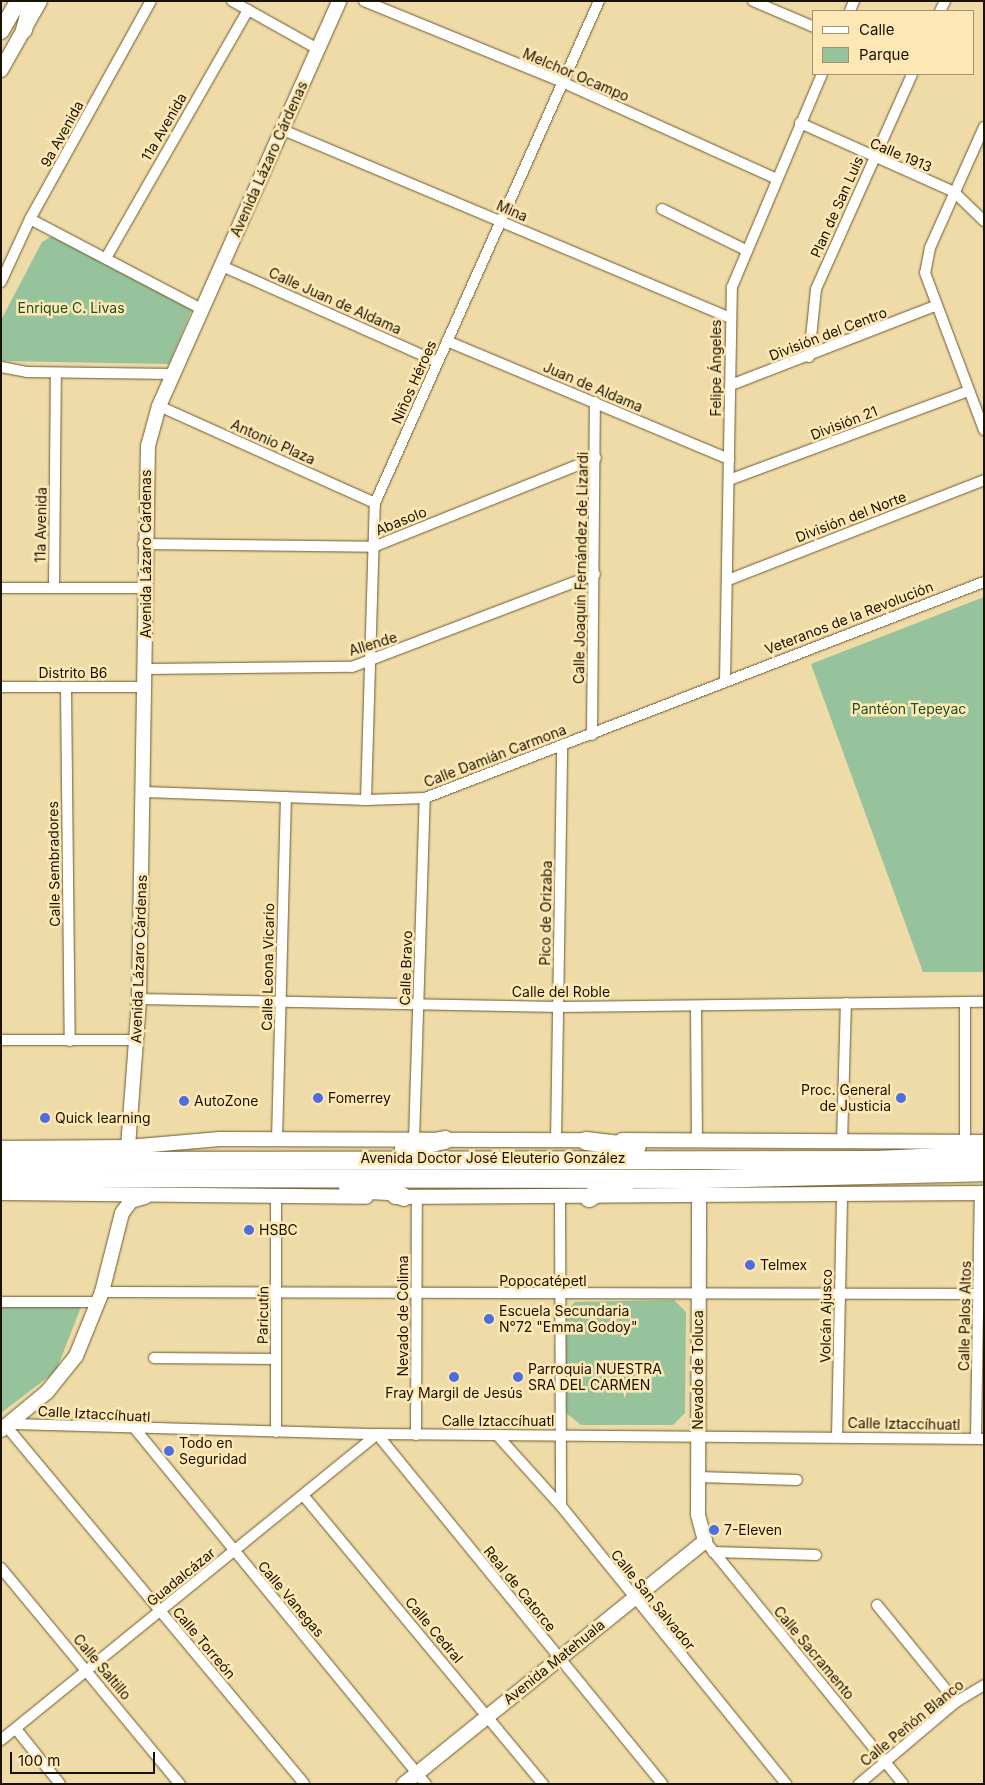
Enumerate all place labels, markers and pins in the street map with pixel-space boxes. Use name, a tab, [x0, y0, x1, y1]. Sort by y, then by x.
place label: Proc. General de Justicia	[801, 1082, 891, 1114]
place label: Fomerrey	[328, 1090, 391, 1106]
marker: Fomerrey	[312, 1092, 324, 1104]
marker: Proc. General de Justicia	[895, 1092, 907, 1104]
place label: AutoZone	[194, 1093, 258, 1109]
marker: AutoZone	[178, 1095, 190, 1107]
place label: Quick learning	[55, 1110, 151, 1126]
marker: Quick learning	[39, 1112, 51, 1124]
place label: HSBC	[259, 1222, 298, 1238]
marker: HSBC	[243, 1224, 255, 1236]
place label: Telmex	[760, 1257, 807, 1273]
marker: Telmex	[744, 1259, 756, 1271]
place label: Escuela Secundaria N°72 "Emma Godoy"	[499, 1303, 638, 1335]
marker: Escuela Secundaria N°72 "Emma Godoy"	[483, 1313, 495, 1325]
place label: Parroquia NUESTRA SRA DEL CARMEN	[528, 1361, 662, 1394]
marker: Fray Margil de Jesús	[448, 1371, 460, 1383]
marker: Parroquia NUESTRA SRA DEL CARMEN	[512, 1371, 524, 1383]
place label: Fray Margil de Jesús	[385, 1385, 523, 1401]
place label: Todo en Seguridad	[179, 1435, 247, 1468]
marker: Todo en Seguridad	[163, 1445, 175, 1457]
place label: 7-Eleven	[724, 1522, 782, 1538]
marker: 7-Eleven	[708, 1524, 720, 1536]

